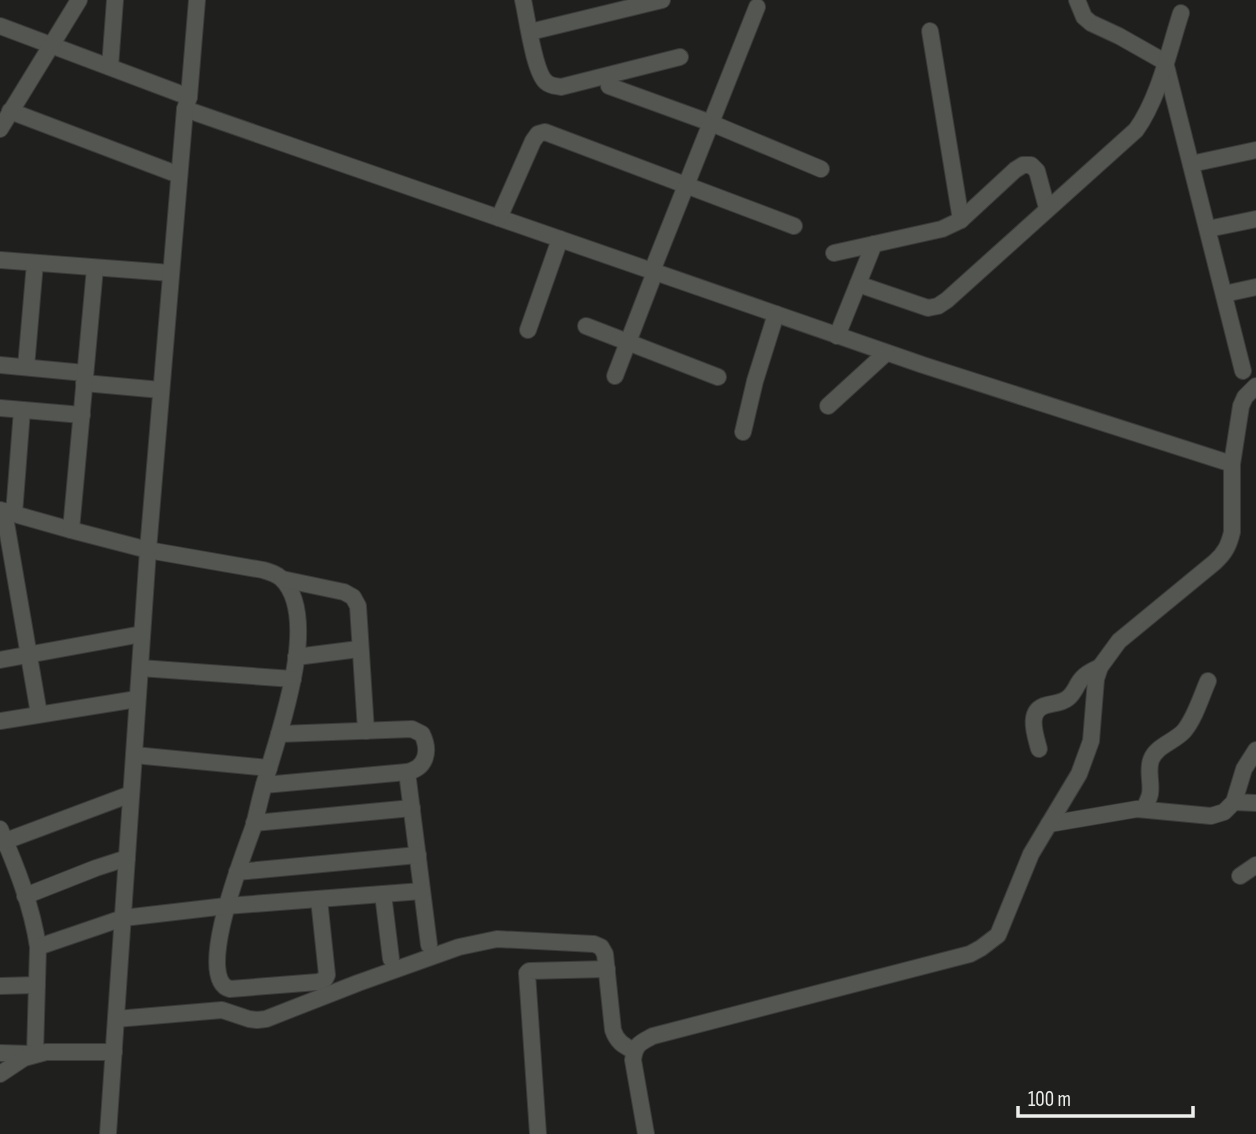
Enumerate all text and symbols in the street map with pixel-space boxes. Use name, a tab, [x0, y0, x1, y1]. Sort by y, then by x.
scale bar	[1018, 1074, 1193, 1118]
text: 100 m	[1028, 1087, 1071, 1112]

